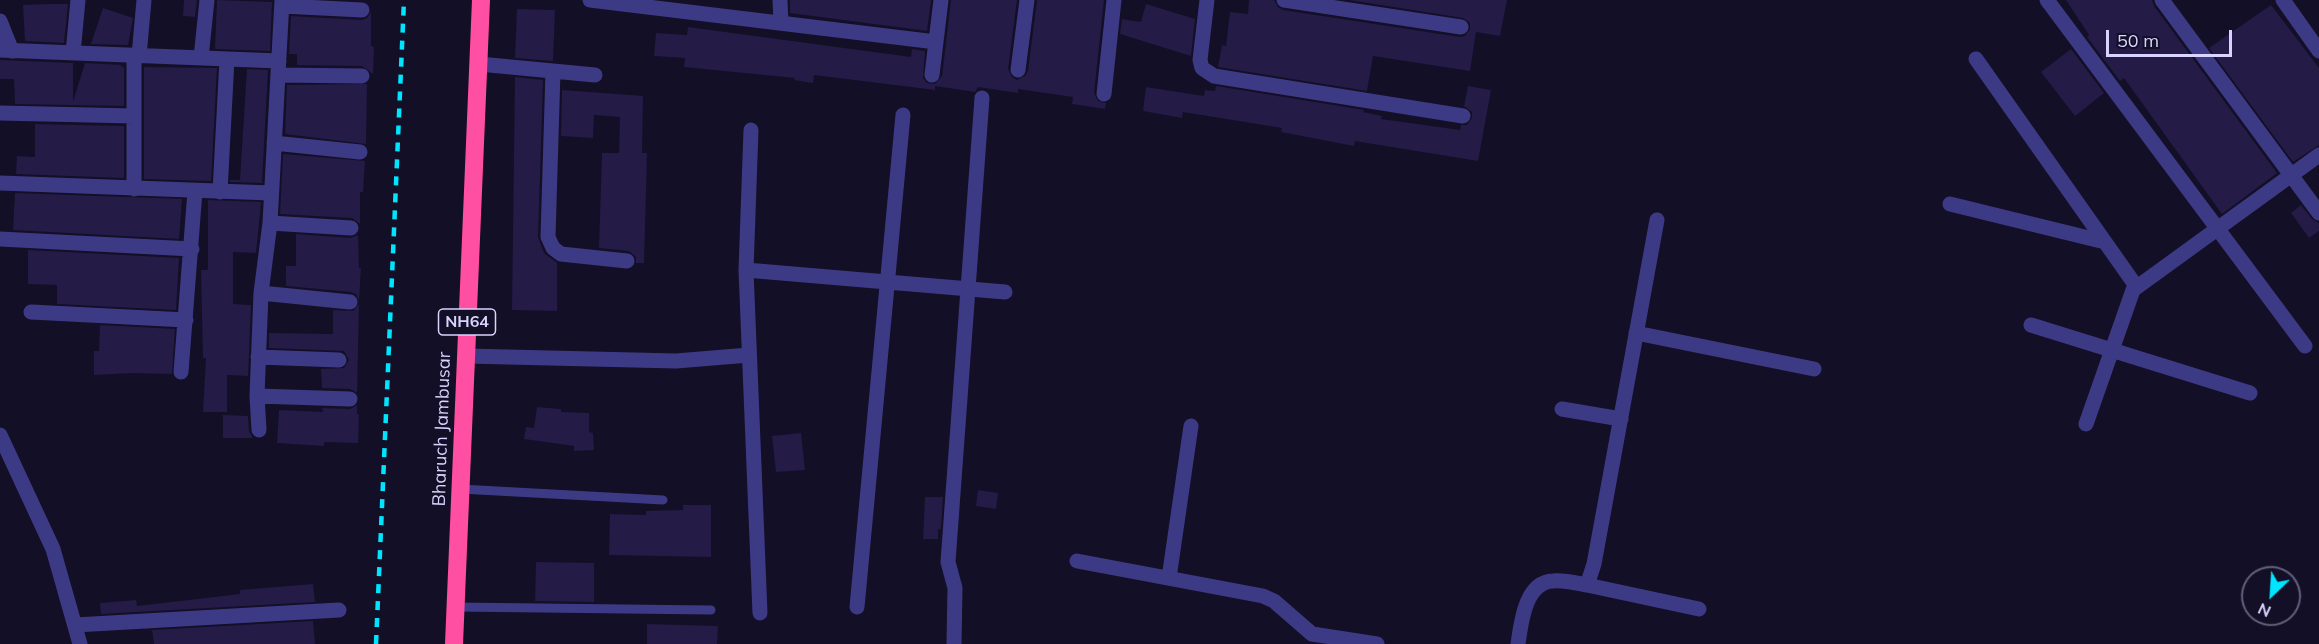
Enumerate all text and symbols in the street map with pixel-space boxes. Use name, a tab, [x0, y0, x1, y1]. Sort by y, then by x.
scale bar	[2109, 18, 2235, 56]
text: 50 m	[2117, 29, 2159, 52]
road number: NH64	[438, 309, 496, 335]
street label: Bharuch Jambusar	[429, 351, 455, 507]
north arrow	[2241, 566, 2301, 626]
text: N	[2255, 599, 2274, 622]

